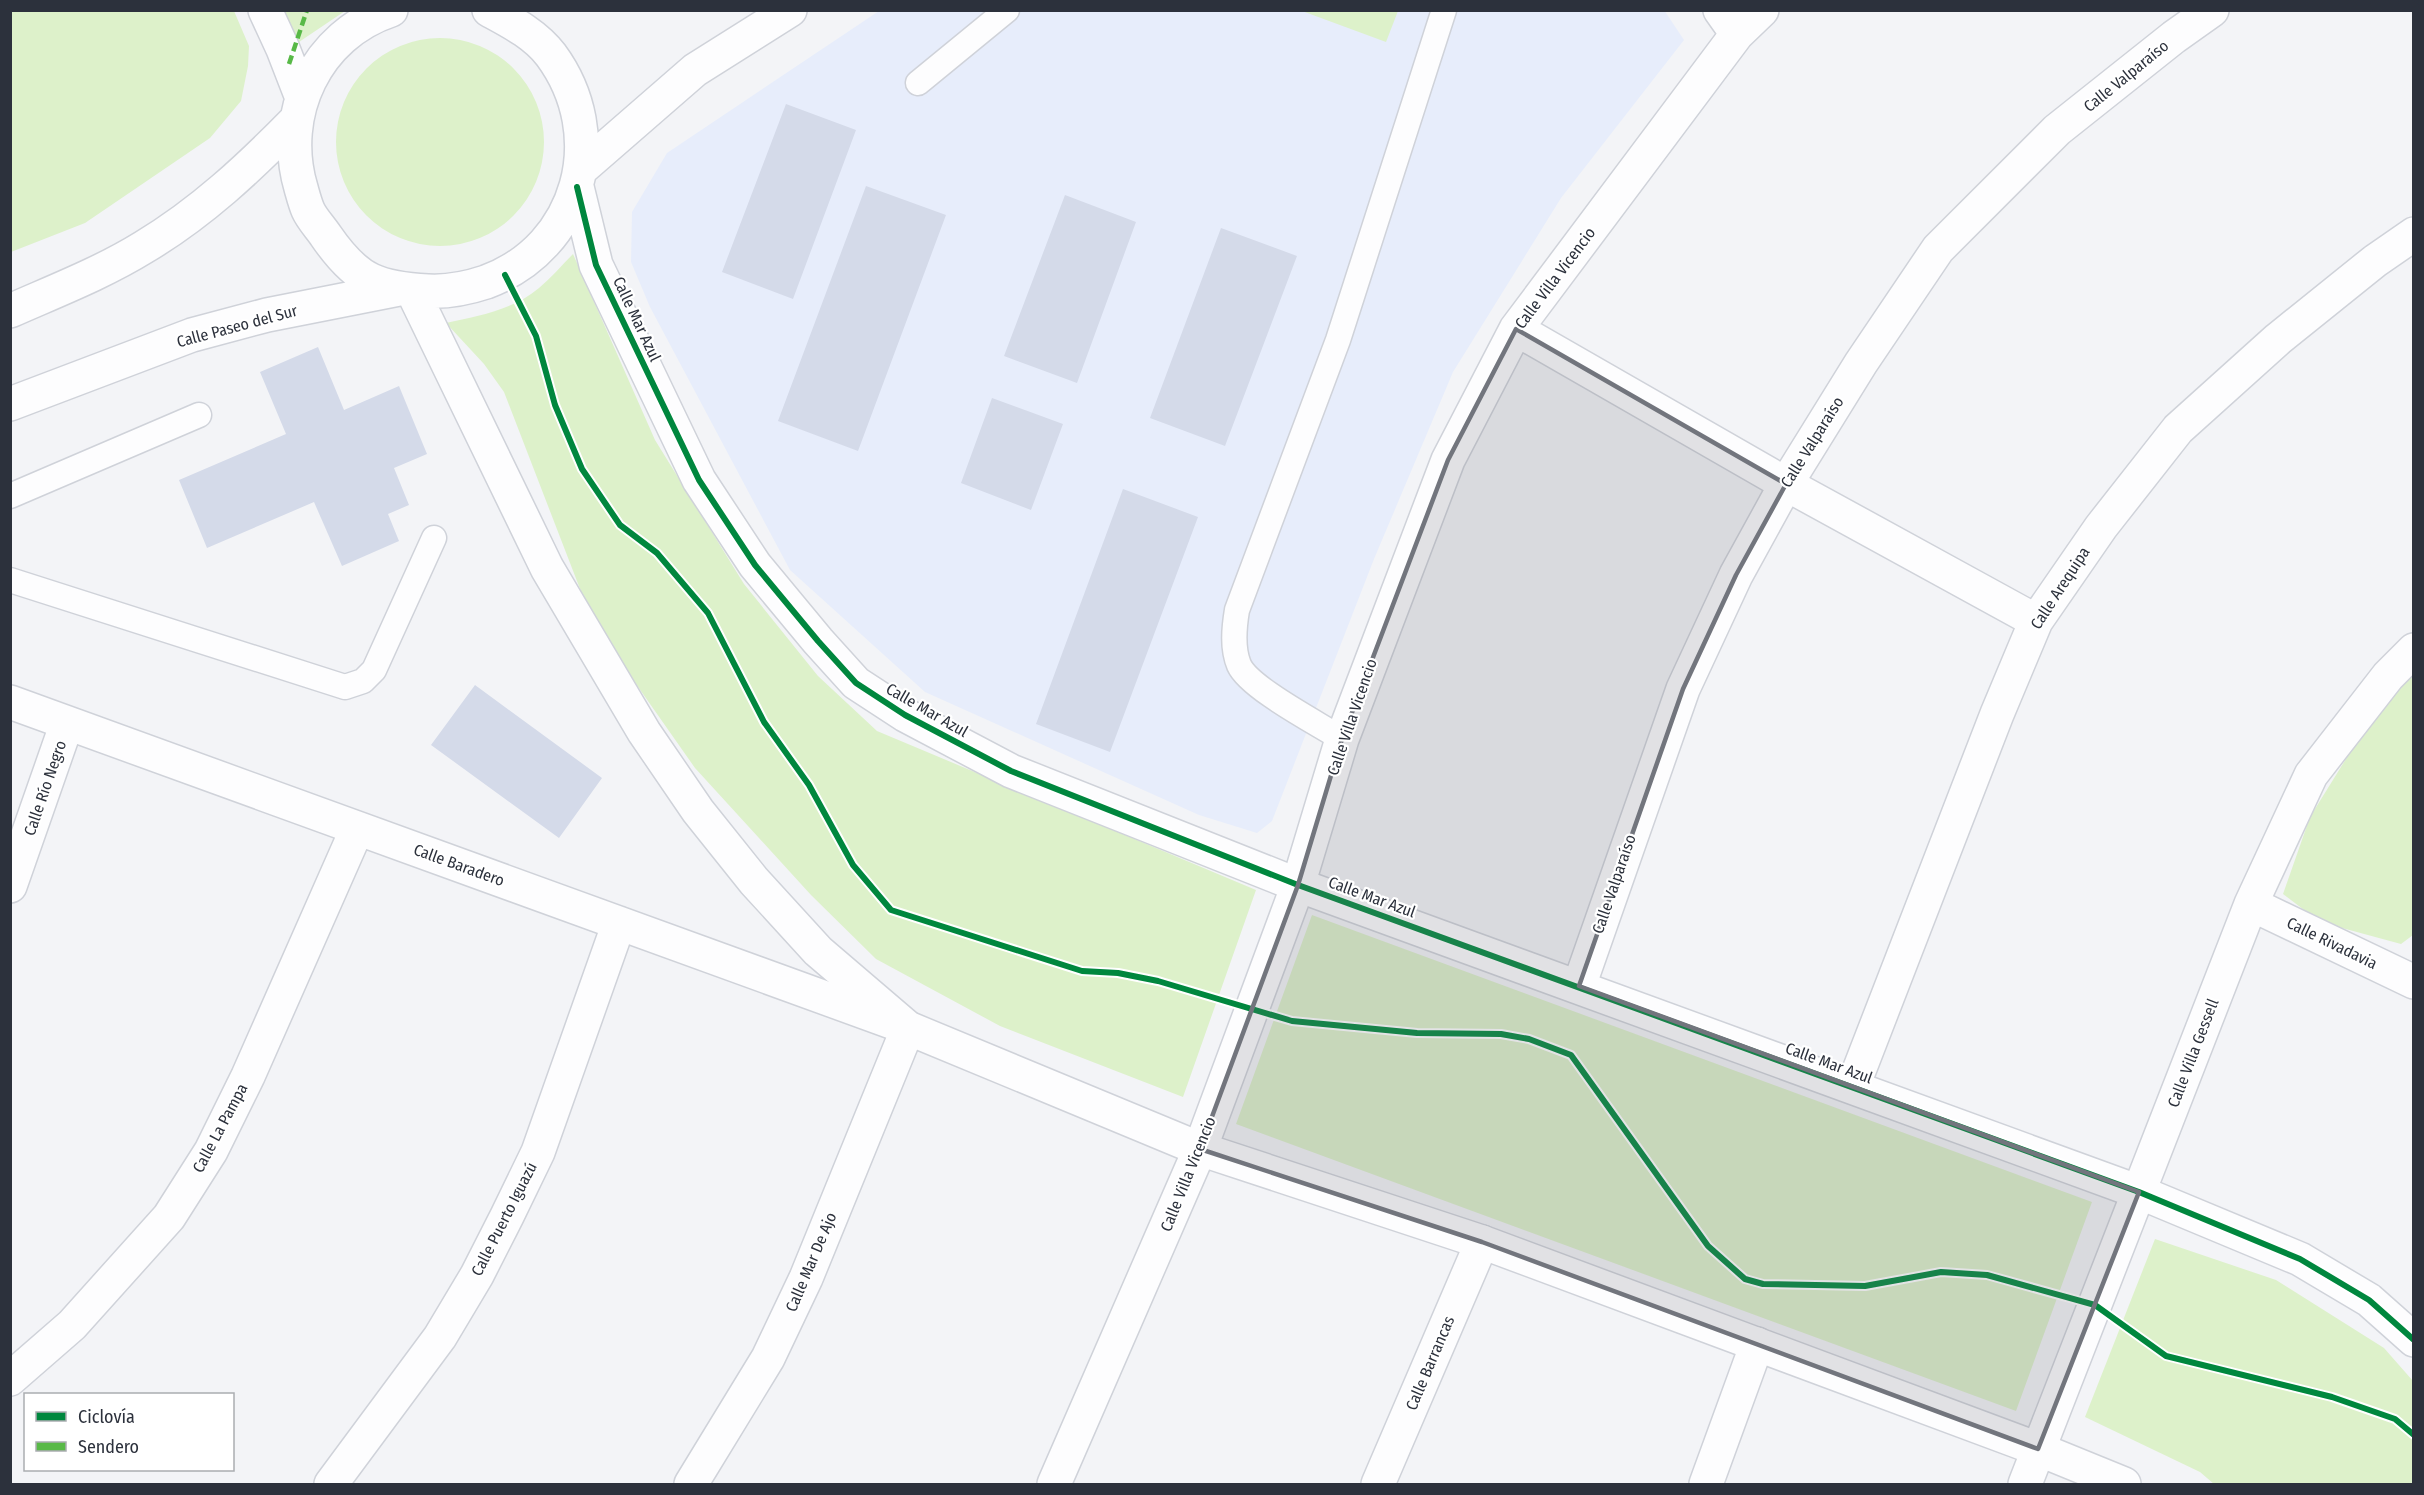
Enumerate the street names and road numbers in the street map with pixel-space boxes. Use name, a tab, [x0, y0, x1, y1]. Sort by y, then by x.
street label: Calle Valparaíso	[2080, 36, 2172, 116]
street label: Calle Villa Vicencio	[1511, 223, 1599, 333]
street label: Calle Mar Azul	[609, 274, 665, 364]
street label: Calle Paseo del Sur	[175, 301, 300, 351]
street label: Calle Valparaíso	[1777, 393, 1847, 491]
street label: Calle Arequipa	[2026, 543, 2094, 633]
street label: Calle Villa Vicencio	[1323, 656, 1381, 778]
street label: Calle Mar Azul	[883, 679, 971, 741]
street label: Calle Río Negro	[20, 738, 70, 838]
street label: Calle Valparaíso	[1588, 832, 1640, 936]
street label: Calle Baradero	[411, 840, 507, 890]
street label: Calle Mar Azul	[1326, 872, 1418, 922]
street label: Calle Rivadavia	[2284, 913, 2380, 973]
street label: Calle Villa Gessell	[2164, 996, 2222, 1110]
street label: Calle Mar Azul	[1783, 1038, 1875, 1088]
street label: Calle La Pampa	[189, 1080, 251, 1176]
street label: Calle Villa Vicencio	[1156, 1114, 1220, 1234]
street label: Calle Puerto Iguazú	[467, 1159, 541, 1279]
street label: Calle Mar De Ajo	[782, 1209, 840, 1315]
street label: Calle Barrancas	[1402, 1313, 1458, 1413]

